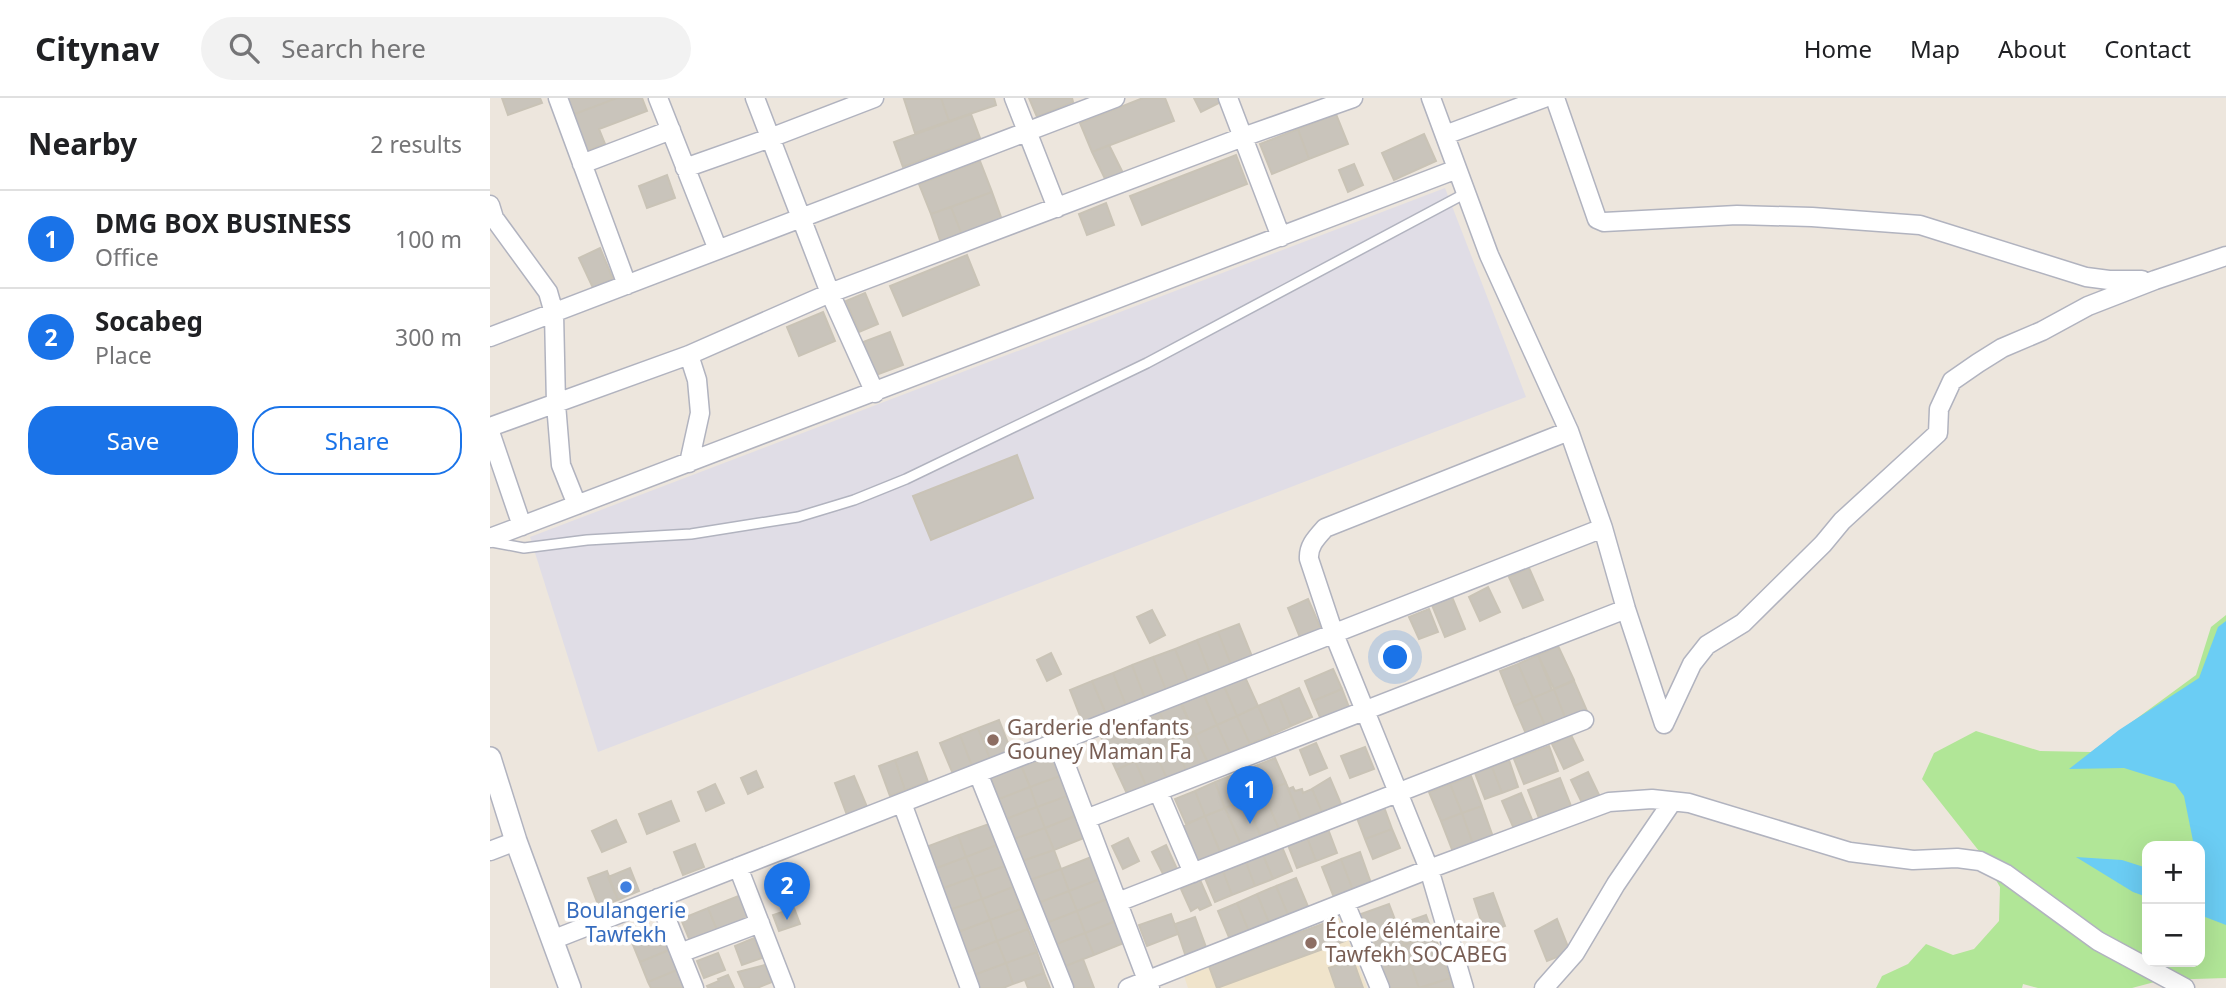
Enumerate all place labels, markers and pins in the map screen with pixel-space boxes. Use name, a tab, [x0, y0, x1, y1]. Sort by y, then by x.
place label: Garderie d'enfants Gouney Maman Fa	[1007, 713, 1192, 765]
marker: Garderie d'enfants Gouney Maman Fa	[985, 732, 1001, 748]
pin: 1	[1227, 766, 1273, 824]
pin: 2	[764, 862, 810, 920]
marker: Boulangerie Tawfekh	[618, 879, 634, 895]
place label: Boulangerie Tawfekh	[566, 896, 686, 948]
place label: École élémentaire Tawfekh SOCABEG	[1325, 916, 1507, 968]
marker: École élémentaire Tawfekh SOCABEG	[1303, 935, 1319, 951]

